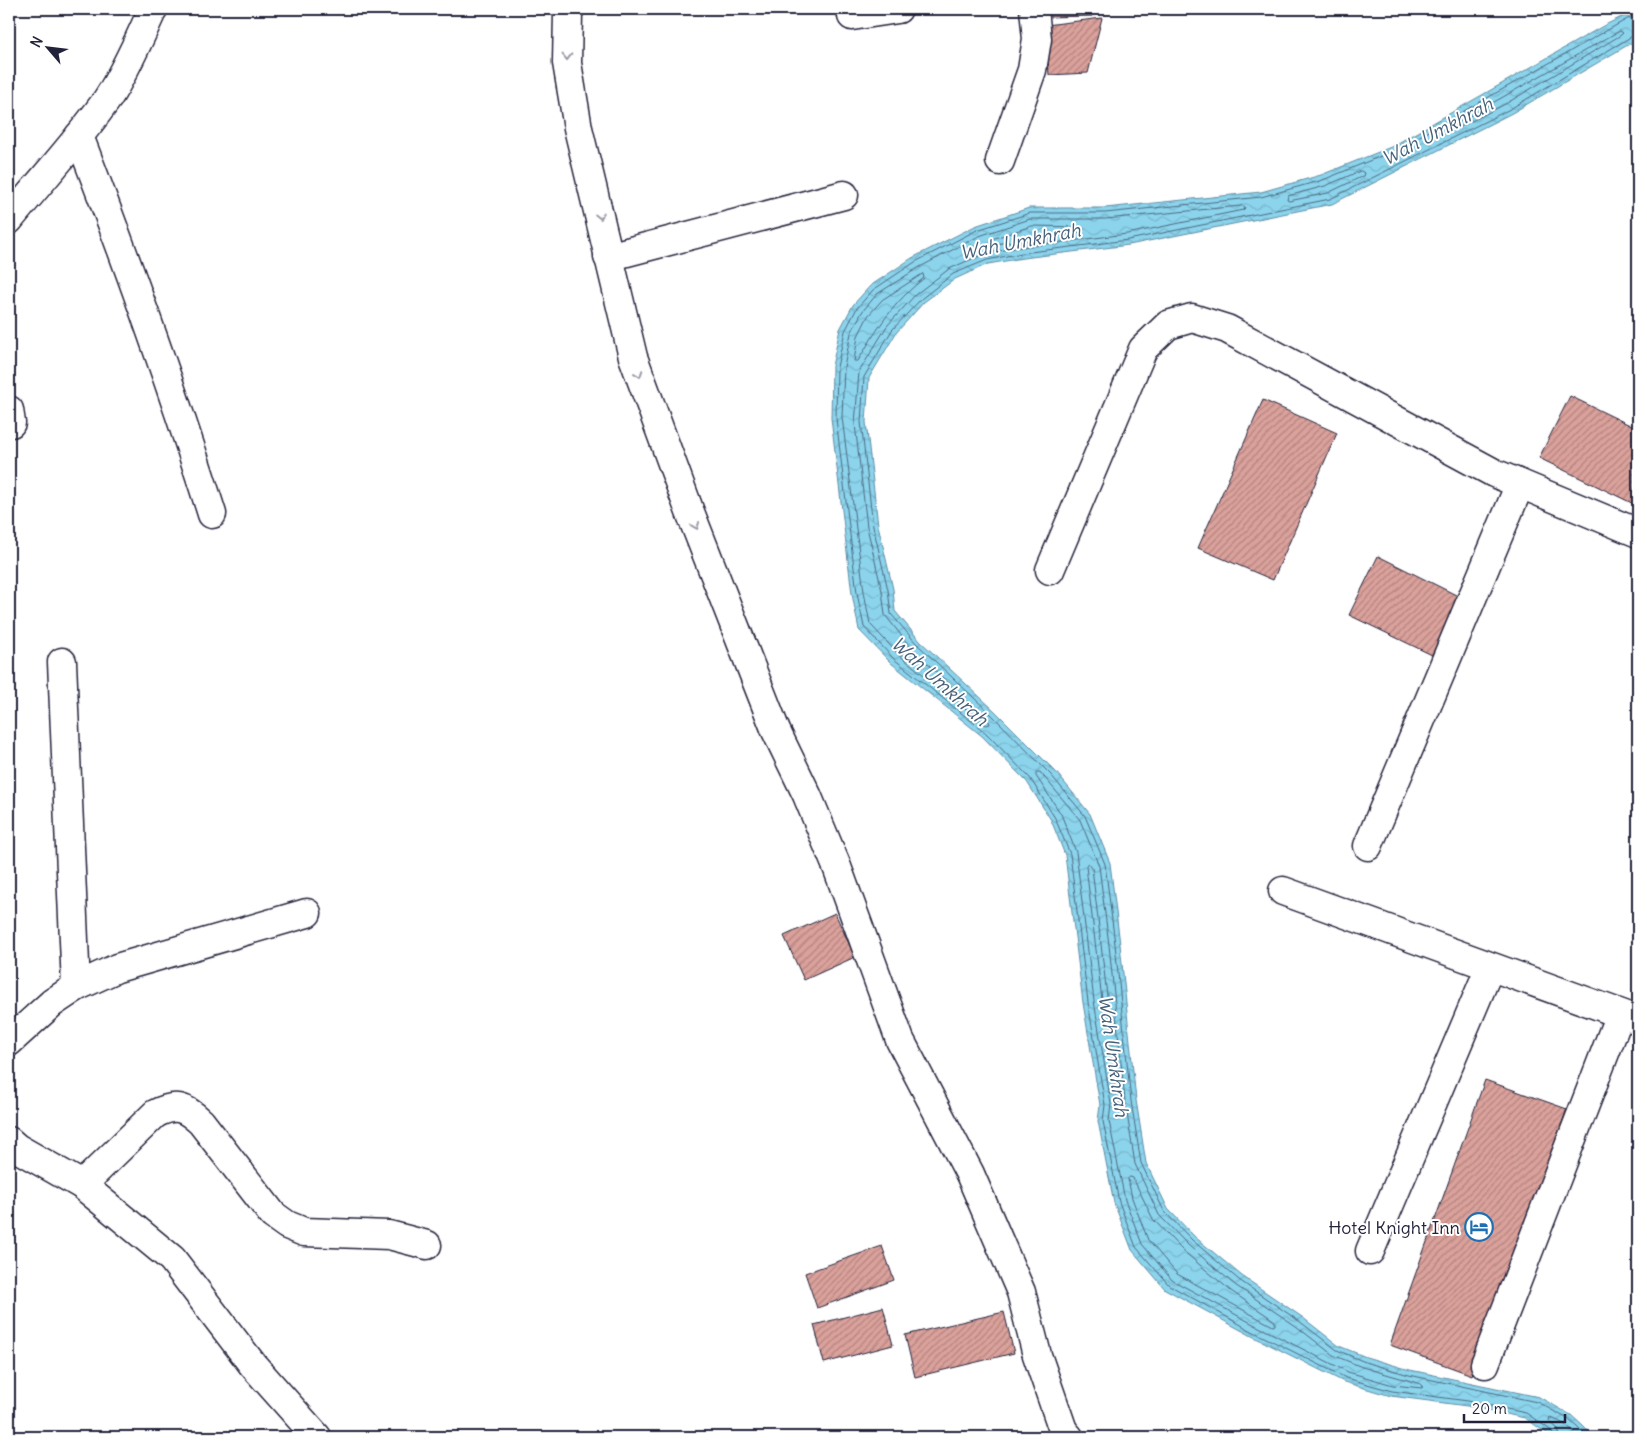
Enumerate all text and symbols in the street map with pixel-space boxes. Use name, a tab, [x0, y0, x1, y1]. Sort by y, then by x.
north arrow	[22, 22, 72, 72]
text: N	[26, 33, 47, 50]
one-way arrow	[562, 54, 572, 61]
water label: Wah Umkhrah	[1377, 91, 1498, 170]
one-way arrow	[594, 212, 604, 221]
water label: Wah Umkhrah	[958, 217, 1083, 264]
one-way arrow	[633, 369, 643, 377]
one-way arrow	[689, 521, 700, 530]
water label: Wah Umkhrah	[886, 631, 994, 732]
water label: Wah Umkhrah	[1094, 994, 1135, 1119]
hotel icon: Hotel Knight Inn	[1464, 1212, 1494, 1242]
place label: Hotel Knight Inn	[1328, 1216, 1460, 1239]
scale bar	[1464, 1391, 1566, 1423]
text: 20 m	[1472, 1399, 1507, 1418]

